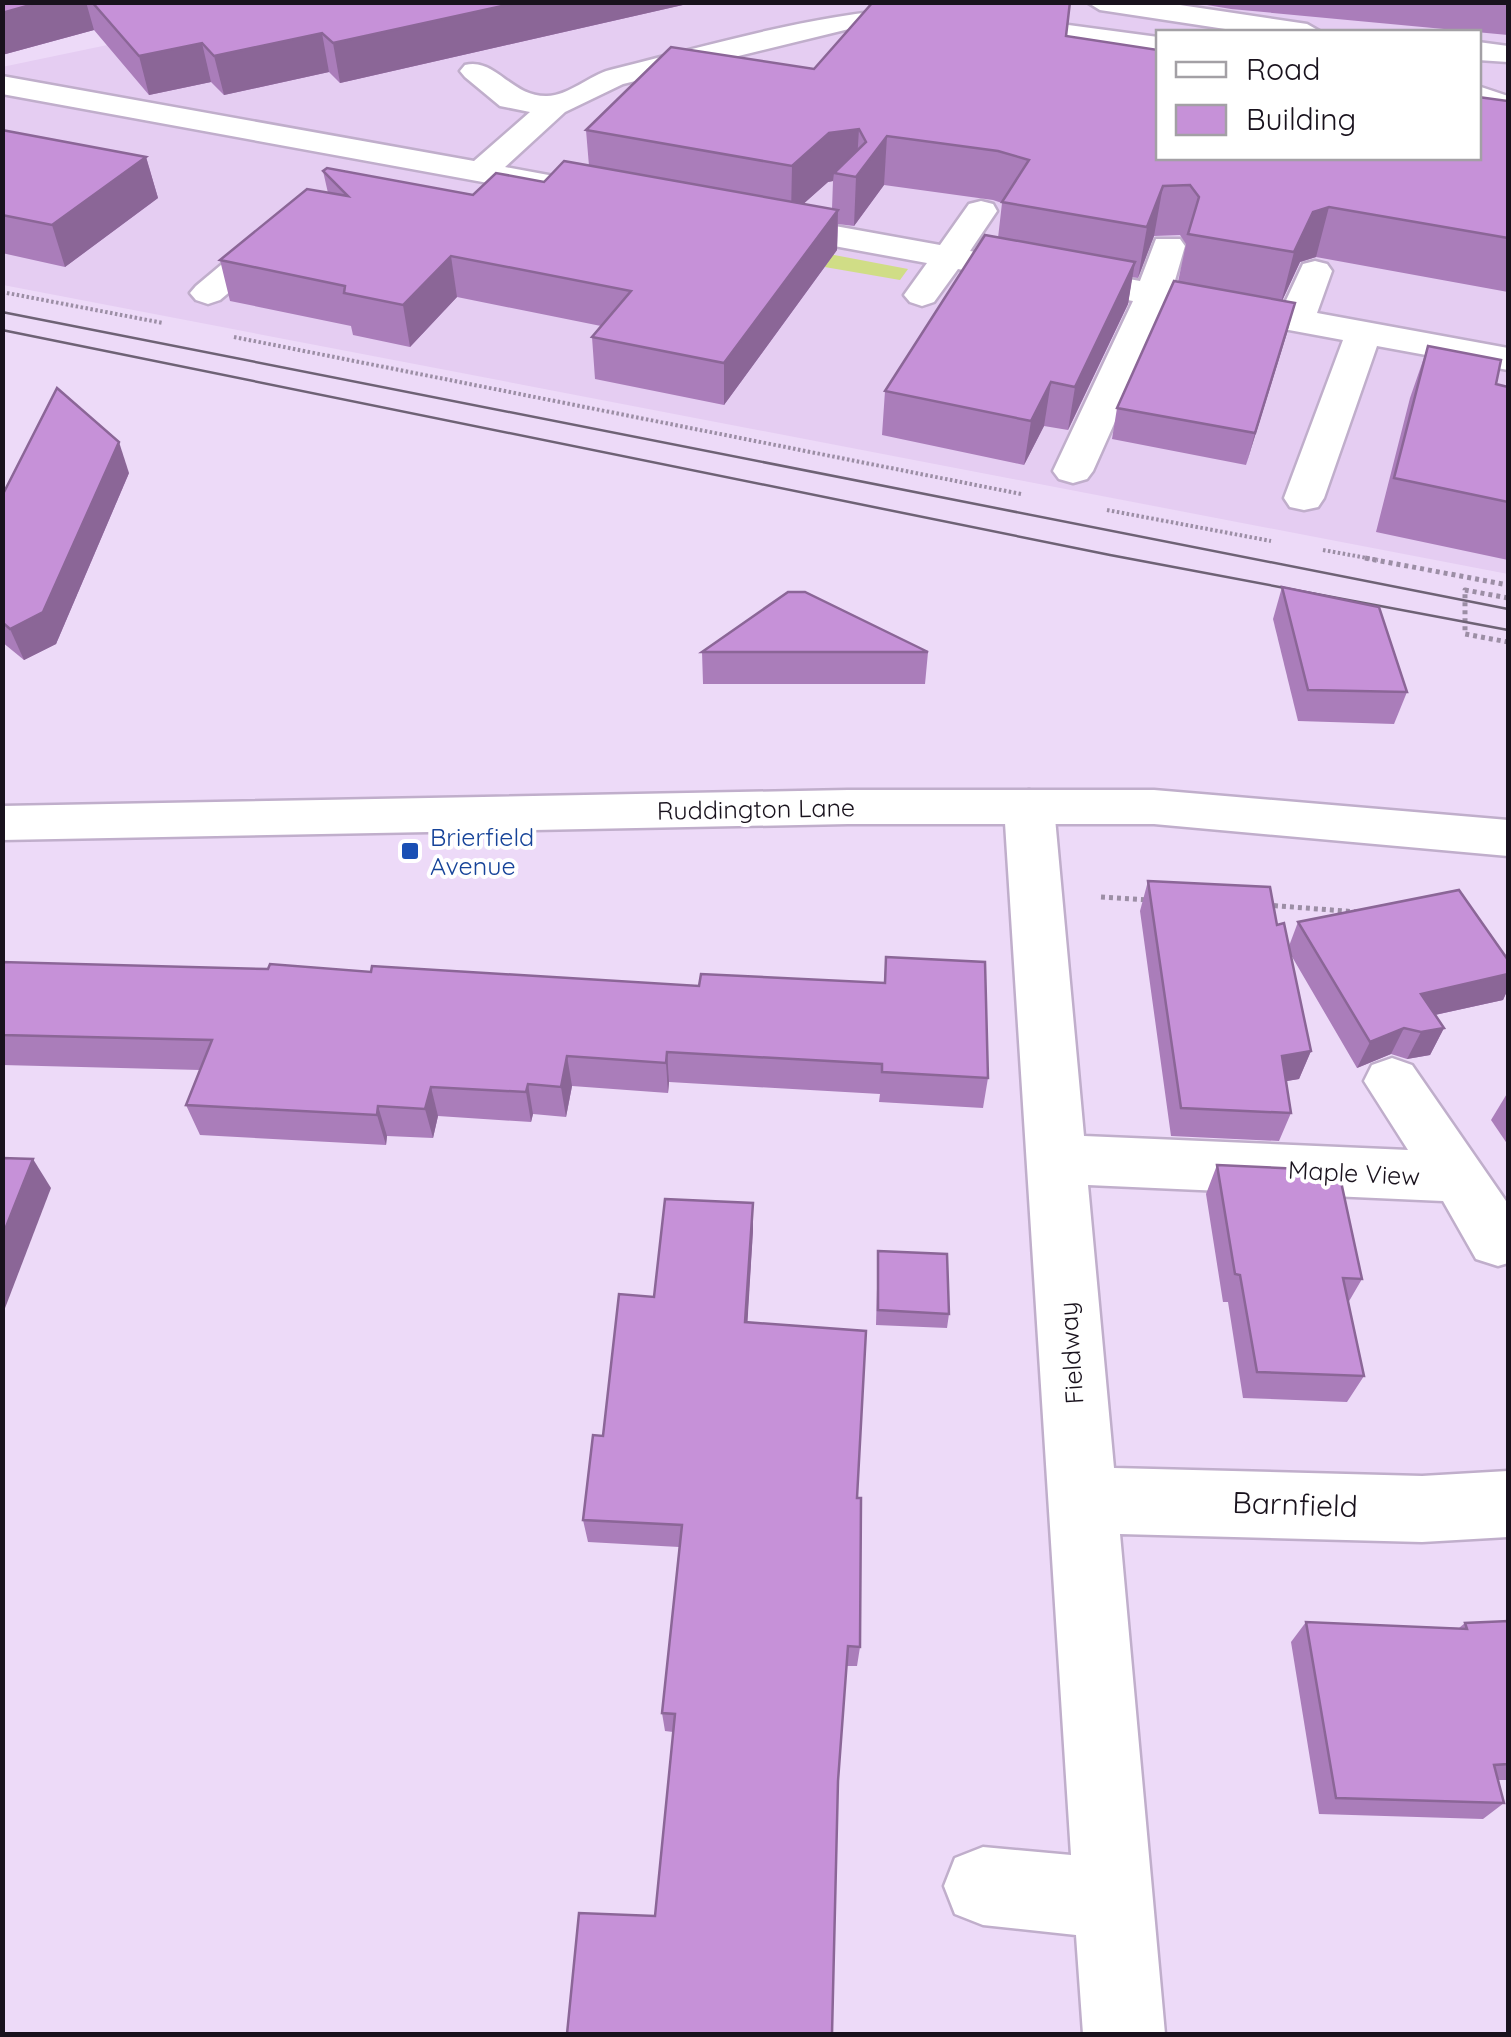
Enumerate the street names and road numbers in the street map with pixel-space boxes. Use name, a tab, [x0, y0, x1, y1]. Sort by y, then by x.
street label: Ruddington Lane	[657, 791, 855, 826]
street label: Maple View	[1287, 1154, 1421, 1191]
street label: Fieldway	[1051, 1301, 1090, 1405]
street label: Barnfield	[1232, 1483, 1358, 1525]

